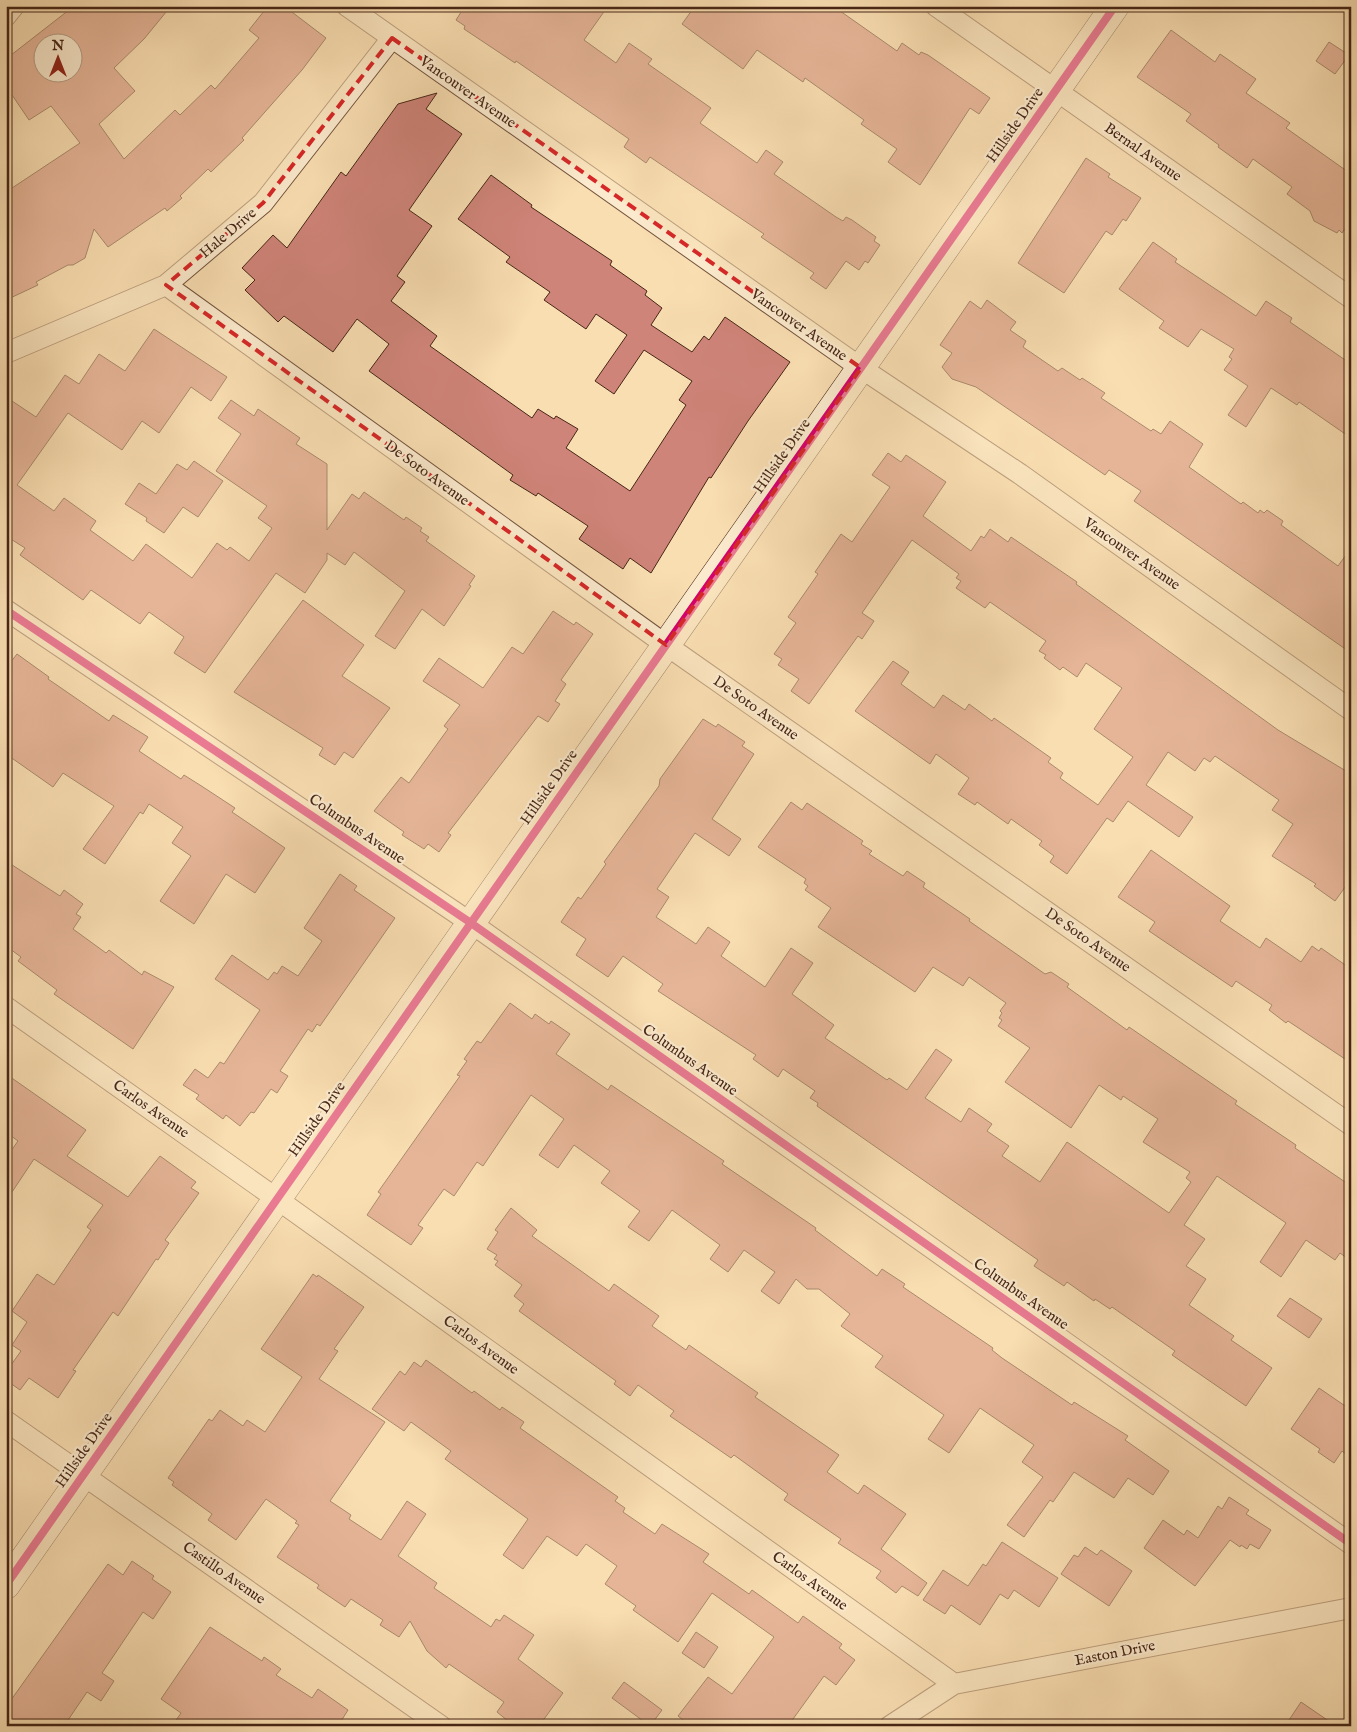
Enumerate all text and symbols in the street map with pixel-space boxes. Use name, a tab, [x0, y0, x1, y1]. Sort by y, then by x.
north arrow	[32, 32, 82, 82]
text: N	[51, 37, 64, 55]
street label: Vancouver Avenue	[415, 51, 520, 132]
street label: Hillside Drive	[982, 84, 1048, 166]
street label: Bernal Avenue	[1101, 118, 1185, 186]
street label: Hale Drive	[196, 204, 260, 262]
street label: Vancouver Avenue	[746, 284, 851, 365]
street label: Hillside Drive	[749, 415, 815, 497]
street label: De Soto Avenue	[381, 436, 473, 510]
street label: Vancouver Avenue	[1079, 513, 1184, 594]
street label: De Soto Avenue	[709, 671, 803, 745]
street label: Hillside Drive	[516, 746, 582, 828]
street label: Columbus Avenue	[305, 790, 409, 868]
street label: De Soto Avenue	[1041, 903, 1135, 977]
street label: Columbus Avenue	[639, 1020, 741, 1100]
street label: Carlos Avenue	[109, 1076, 193, 1142]
street label: Hillside Drive	[284, 1078, 350, 1160]
street label: Columbus Avenue	[970, 1254, 1072, 1334]
street label: Carlos Avenue	[439, 1311, 523, 1379]
street label: Hillside Drive	[51, 1409, 117, 1491]
street label: Castillo Avenue	[179, 1537, 269, 1609]
street label: Carlos Avenue	[768, 1547, 852, 1615]
street label: Easton Drive	[1073, 1636, 1157, 1670]

